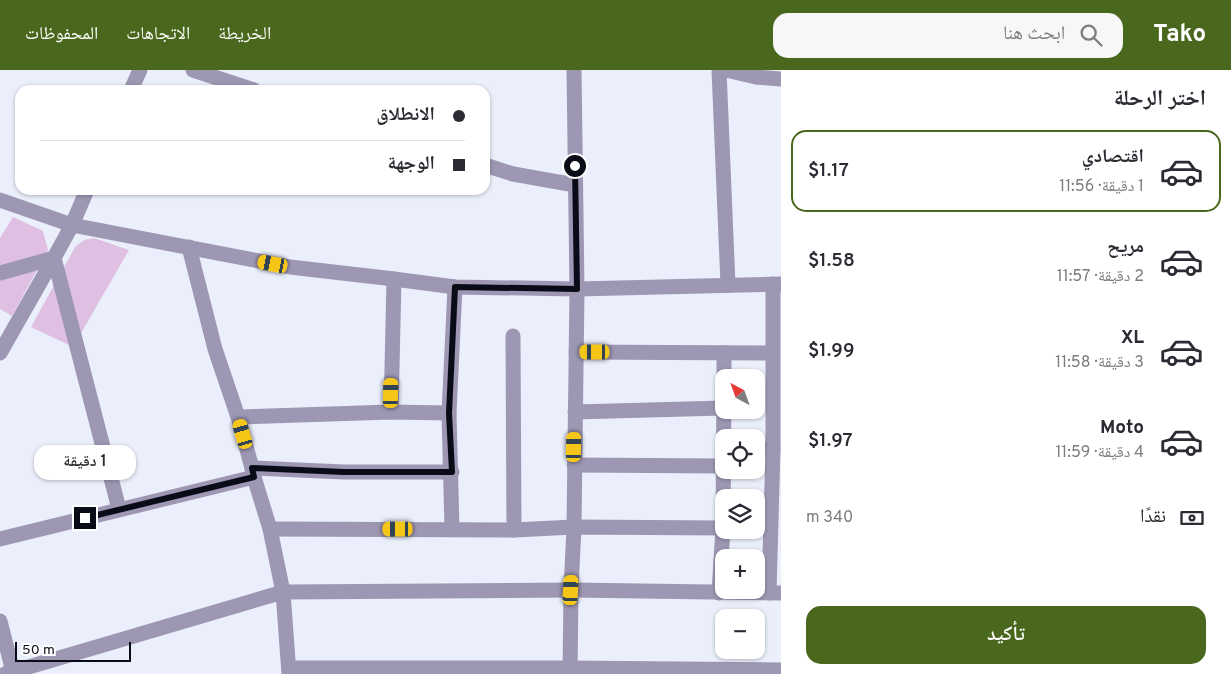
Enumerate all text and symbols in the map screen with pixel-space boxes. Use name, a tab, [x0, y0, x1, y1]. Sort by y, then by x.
search box	[773, 13, 1123, 58]
text: Tako	[1153, 20, 1206, 50]
icon: search	[1077, 21, 1105, 49]
text: ابحث هنا	[1003, 22, 1065, 46]
text: المحفوظات	[25, 23, 98, 46]
text: الاتجاهات	[126, 23, 190, 46]
text: الخريطة	[218, 23, 271, 46]
text: اختر الرحلة	[1114, 86, 1206, 113]
text: الانطلاق	[376, 103, 435, 127]
text: اقتصادي	[1082, 145, 1144, 169]
icon: car	[1159, 149, 1204, 194]
text: الوجهة	[387, 152, 435, 176]
route start	[564, 155, 586, 177]
text: $1.17	[808, 159, 849, 183]
text: 1 دقيقة · 11:56	[1059, 177, 1144, 197]
text: مريح	[1107, 235, 1144, 259]
icon: car	[1159, 239, 1204, 284]
text: $1.58	[808, 249, 855, 273]
car	[256, 254, 289, 274]
text: 2 دقيقة · 11:57	[1057, 267, 1144, 287]
text: XL	[1121, 326, 1144, 350]
icon: car	[1159, 329, 1204, 374]
text: $1.99	[808, 339, 854, 363]
car	[580, 345, 610, 360]
text: 3 دقيقة · 11:58	[1055, 353, 1144, 373]
north arrow	[715, 369, 765, 419]
map controls	[715, 369, 765, 659]
car	[383, 378, 398, 408]
text: Moto	[1100, 416, 1144, 440]
car	[231, 418, 254, 450]
icon: car	[1159, 419, 1204, 464]
button: locate	[715, 429, 765, 479]
text: $1.97	[808, 429, 853, 453]
car	[566, 432, 581, 462]
text: 4 دقيقة · 11:59	[1055, 443, 1144, 463]
callout: 1 دقيقة	[34, 446, 136, 480]
text: 1 دقيقة	[63, 452, 107, 472]
button: layers	[715, 489, 765, 539]
icon: cash	[1178, 504, 1206, 532]
text: نقدًا	[1140, 505, 1166, 529]
route end	[74, 507, 96, 529]
text: 340 m	[806, 508, 853, 528]
car	[383, 522, 413, 537]
button: +	[715, 549, 765, 599]
car	[562, 575, 579, 605]
button: تأكيد	[806, 606, 1206, 664]
button: −	[715, 609, 765, 659]
scale bar	[15, 639, 131, 662]
text: 50 m	[22, 642, 55, 659]

